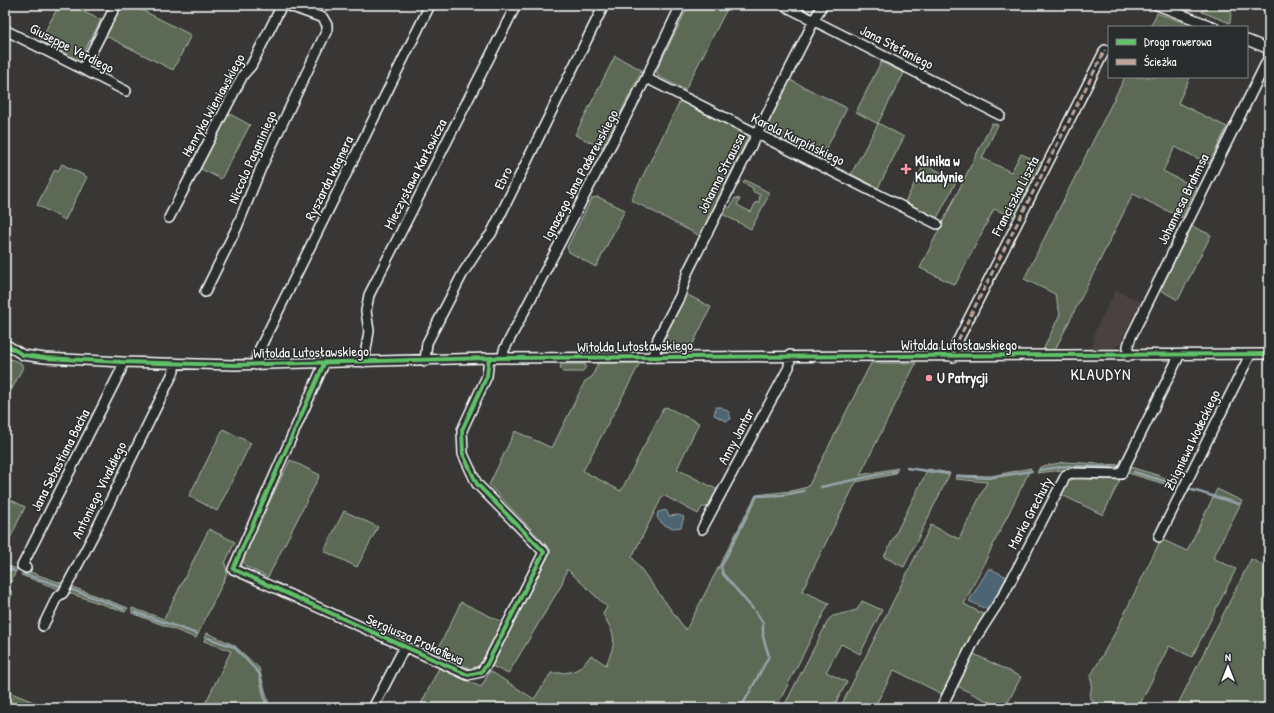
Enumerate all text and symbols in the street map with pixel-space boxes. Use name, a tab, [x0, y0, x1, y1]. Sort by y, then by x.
street label: Giuseppe Verdiego	[26, 18, 118, 78]
street label: Jana Stefaniego	[857, 20, 937, 74]
legend	[1108, 26, 1248, 78]
text: Droga rowerowa	[1144, 33, 1212, 50]
street label: Henryka Wieniawskiego	[176, 50, 250, 160]
text: Ścieżka	[1144, 53, 1177, 70]
street label: Ignacego Jana Paderewskiego	[537, 106, 623, 244]
street label: Niccolo Paganiniego	[223, 107, 282, 207]
street label: Karola Kurpińskiego	[748, 108, 848, 170]
street label: Mieczysława Karłowicza	[379, 115, 452, 233]
street label: Johanna Straussa	[692, 129, 749, 216]
street label: Ryszarda Wagnera	[300, 132, 358, 224]
street label: Johannesa Brahmsa	[1152, 150, 1213, 247]
place label: Klinika w Klaudynie	[915, 151, 964, 188]
street label: Franciszka Liszta	[986, 152, 1043, 240]
street label: Ebro	[489, 163, 516, 192]
marker: Klinika w Klaudynie	[900, 163, 912, 175]
street label: Witolda Lutosławskiego	[577, 335, 693, 357]
street label: Witolda Lutosławskiego	[901, 335, 1017, 355]
street label: Witolda Lutosławskiego	[253, 341, 369, 363]
district label: KLAUDYN	[1070, 363, 1132, 385]
place label: U Patrycji	[937, 368, 988, 389]
marker: U Patrycji	[924, 373, 934, 383]
street label: Zbigniewa Wodeckiego	[1159, 386, 1225, 494]
street label: Anny Jantar	[713, 404, 760, 468]
street label: Jana Sebastiana Bacha	[26, 405, 94, 514]
street label: Antoniego Vivaldiego	[67, 438, 131, 542]
street label: Marka Grechuty	[1003, 473, 1057, 553]
street label: Sergiusza Prokofiewa	[363, 609, 467, 670]
north arrow	[1208, 647, 1248, 687]
text: N	[1225, 650, 1231, 664]

